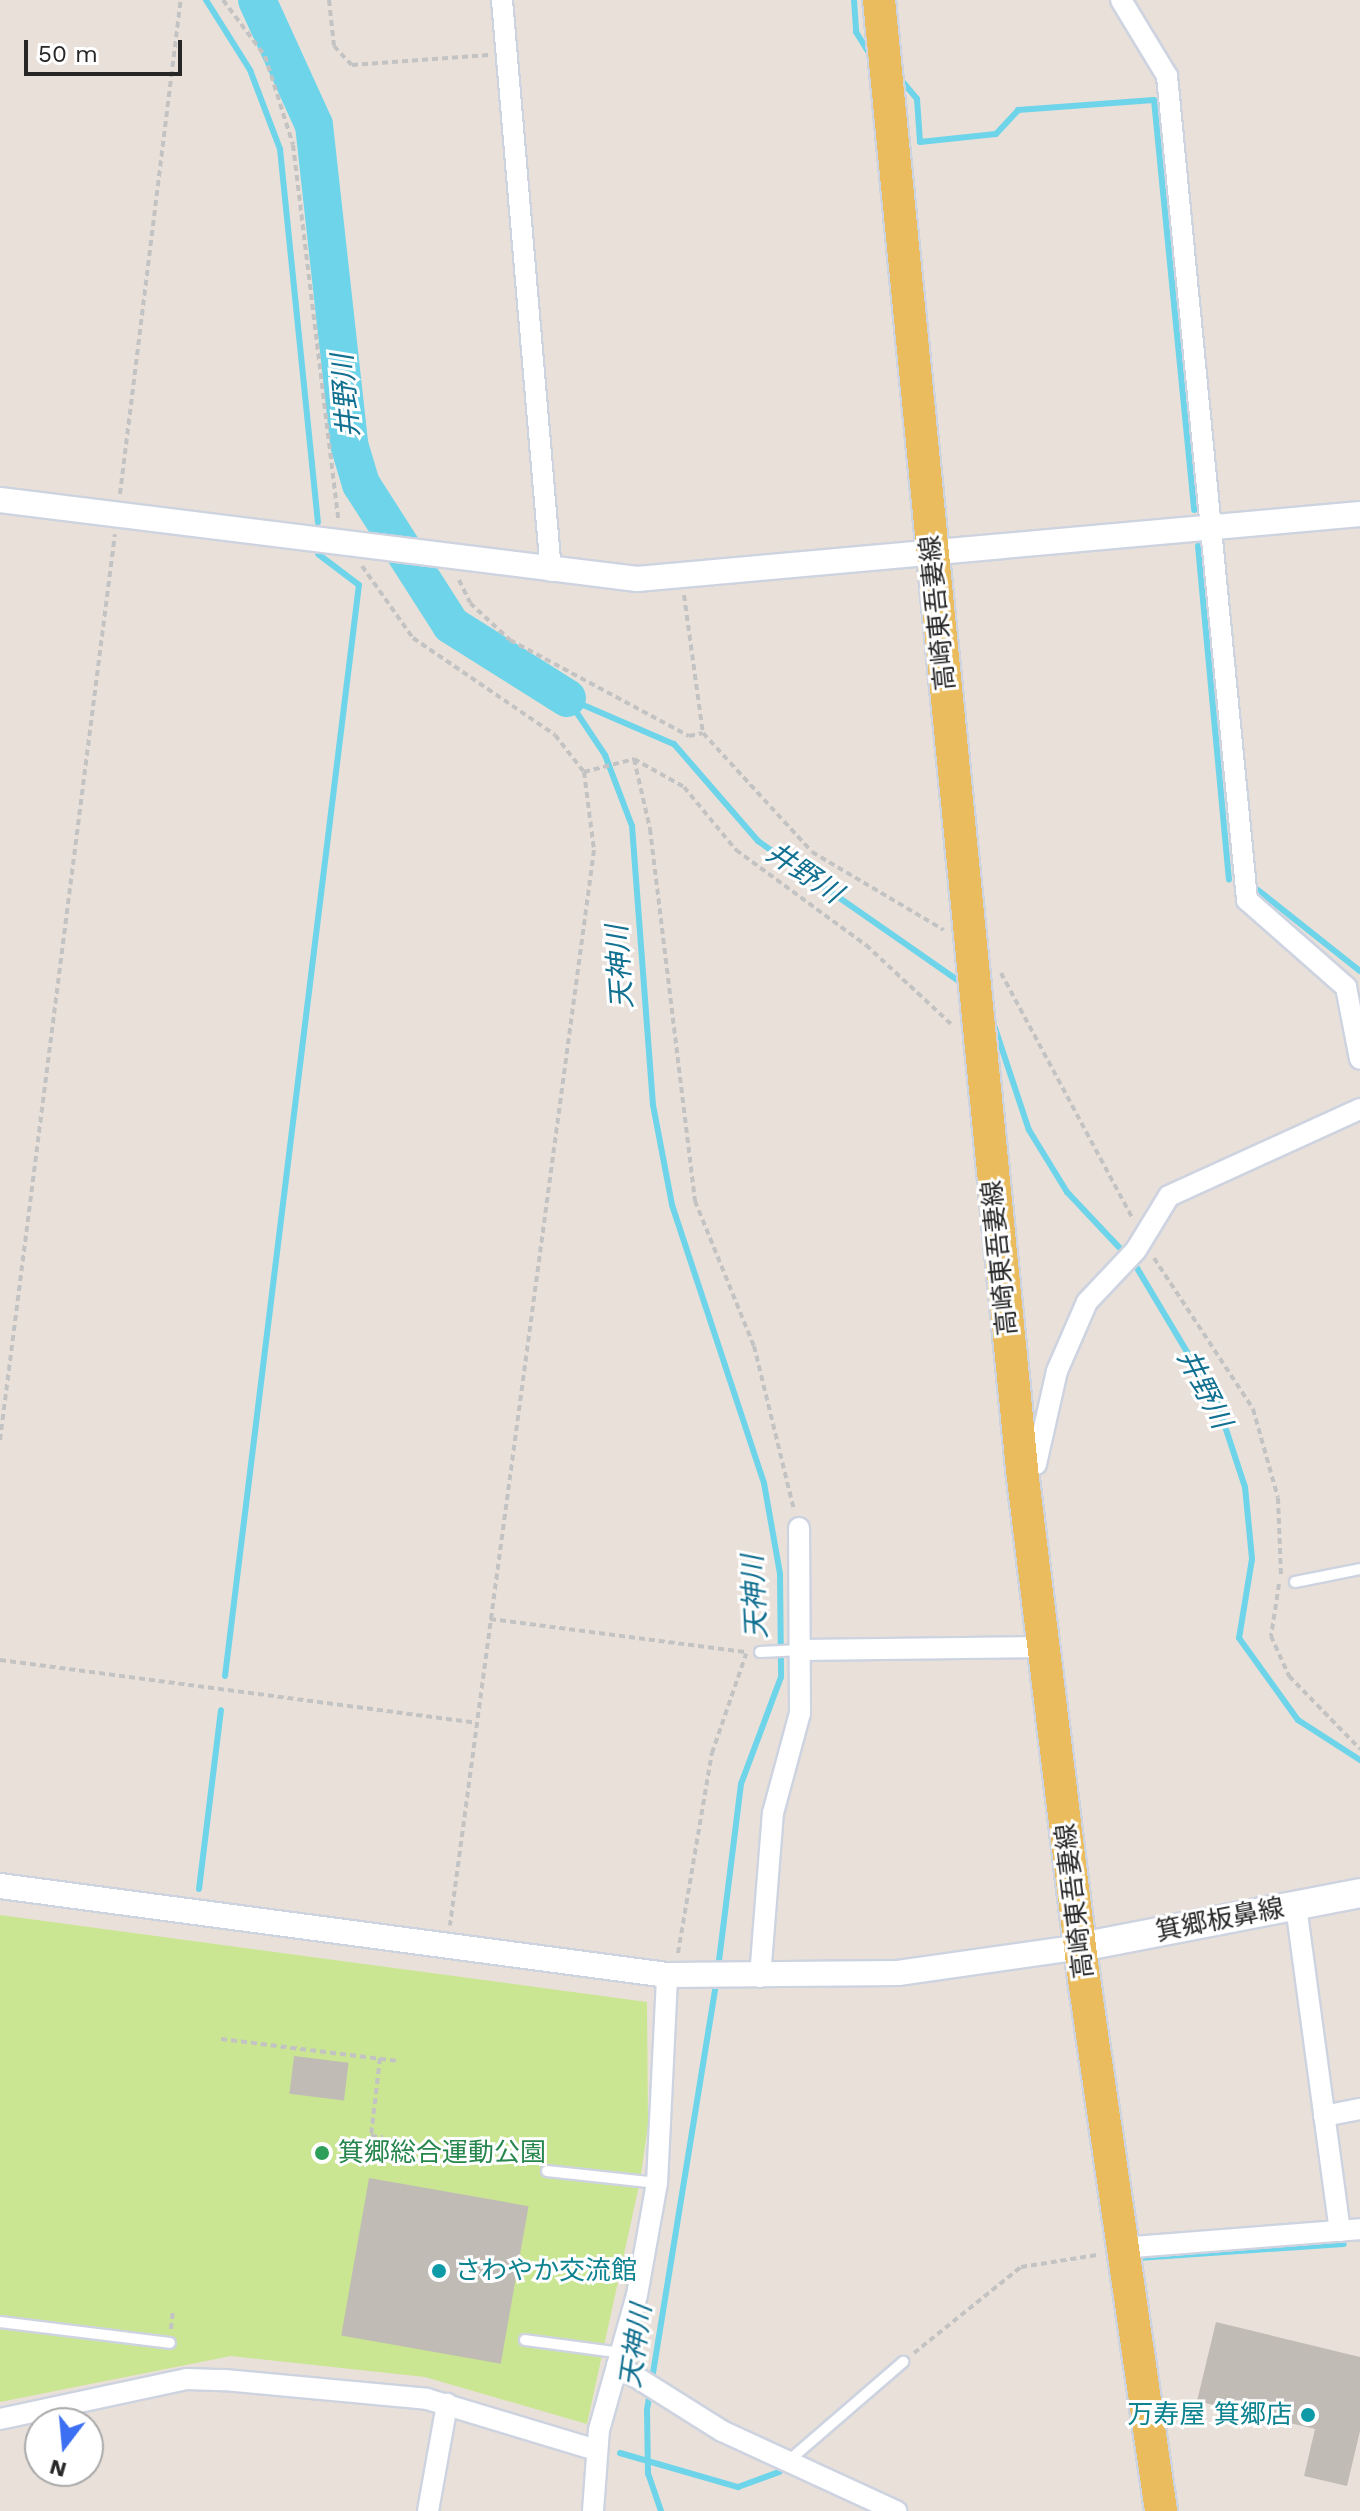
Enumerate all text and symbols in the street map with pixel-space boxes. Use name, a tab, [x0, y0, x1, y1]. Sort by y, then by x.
scale bar	[28, 24, 186, 74]
text: 50 m	[38, 40, 98, 68]
water label: 井野川	[326, 353, 366, 439]
street label: 高崎東吾妻線	[914, 534, 962, 692]
water label: 井野川	[760, 836, 848, 910]
water label: 天神川	[600, 924, 640, 1010]
street label: 高崎東吾妻線	[976, 1179, 1024, 1337]
water label: 井野川	[1170, 1344, 1238, 1434]
water label: 天神川	[736, 1554, 774, 1640]
street label: 高崎東吾妻線	[1050, 1822, 1100, 1980]
street label: 箕郷板鼻線	[1153, 1892, 1287, 1948]
place label: 箕郷総合運動公園	[338, 2137, 546, 2169]
marker: 箕郷総合運動公園	[313, 2144, 331, 2162]
place label: さわやか交流館	[455, 2255, 637, 2287]
marker: さわやか交流館	[430, 2262, 448, 2280]
water label: 天神川	[614, 2302, 658, 2390]
place label: 万寿屋 箕郷店	[1127, 2399, 1292, 2431]
marker: 万寿屋 箕郷店	[1299, 2406, 1317, 2424]
north arrow	[24, 2407, 104, 2487]
text: N	[47, 2454, 69, 2483]

